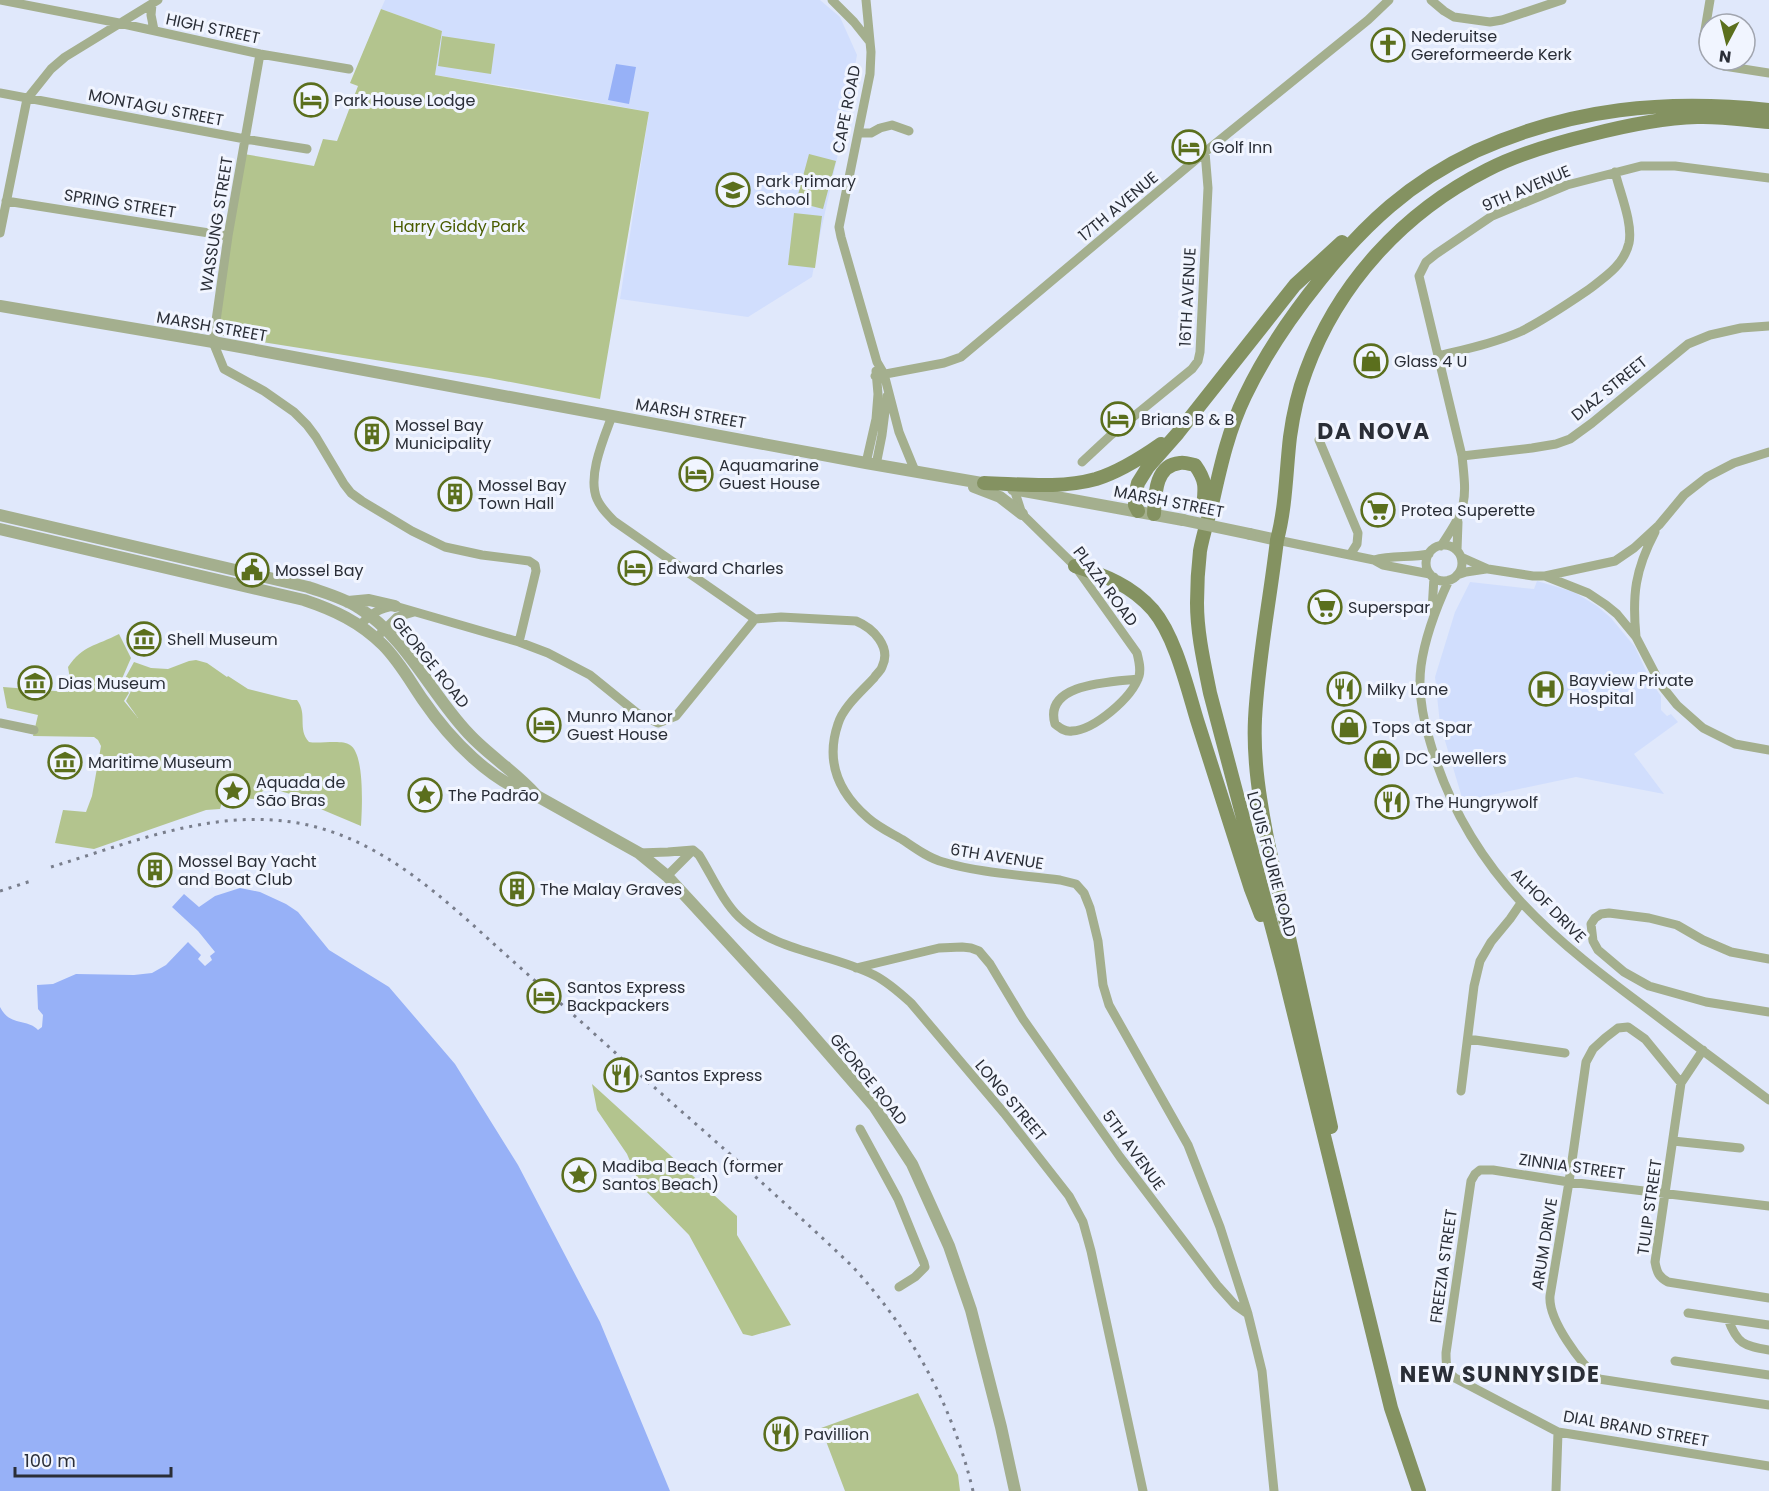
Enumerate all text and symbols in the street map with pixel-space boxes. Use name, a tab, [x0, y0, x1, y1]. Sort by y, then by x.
street label: HIGH STREET	[164, 7, 262, 50]
north arrow	[1697, 12, 1757, 72]
place label: Nederuitse Gereformeerde Kerk	[1411, 25, 1572, 66]
church icon: Nederuitse Gereformeerde Kerk	[1370, 27, 1406, 63]
text: N	[1718, 44, 1733, 69]
street label: CAPE ROAD	[827, 63, 866, 155]
hotel icon: Park House Lodge	[293, 82, 329, 118]
street label: MONTAGU STREET	[86, 83, 226, 132]
place label: Park House Lodge	[334, 89, 475, 112]
hotel icon: Golf Inn	[1171, 129, 1207, 165]
place label: Golf Inn	[1212, 136, 1273, 159]
street label: WASSUNG STREET	[194, 154, 239, 293]
street label: 9TH AVENUE	[1478, 159, 1574, 217]
street label: 17TH AVENUE	[1073, 166, 1163, 247]
place label: Park Primary School	[756, 170, 856, 211]
school or university icon: Park Primary School	[715, 172, 751, 208]
street label: SPRING STREET	[62, 183, 178, 224]
park label: Harry Giddy Park	[393, 215, 526, 238]
street label: 16TH AVENUE	[1173, 247, 1202, 347]
street label: MARSH STREET	[155, 305, 269, 348]
shop icon: Glass 4 U	[1353, 343, 1389, 379]
place label: Glass 4 U	[1394, 350, 1467, 373]
street label: DIAZ STREET	[1566, 350, 1652, 426]
street label: MARSH STREET	[634, 392, 748, 435]
hotel icon: Brians B & B	[1100, 401, 1136, 437]
place label: Brians B & B	[1141, 408, 1235, 431]
place label: Mossel Bay Municipality	[395, 414, 491, 455]
building icon: Mossel Bay Municipality	[354, 416, 390, 452]
district label: DA NOVA	[1317, 416, 1431, 447]
place label: Aquamarine Guest House	[719, 454, 820, 495]
hotel icon: Aquamarine Guest House	[678, 456, 714, 492]
place label: Mossel Bay Town Hall	[478, 474, 566, 515]
building icon: Mossel Bay Town Hall	[437, 476, 473, 512]
street label: MARSH STREET	[1112, 480, 1226, 524]
supermarket icon: Protea Superette	[1360, 492, 1396, 528]
place label: Protea Superette	[1401, 499, 1535, 522]
street label: PLAZA ROAD	[1068, 541, 1143, 631]
hotel icon: Edward Charles	[617, 550, 653, 586]
public building icon: Mossel Bay	[234, 552, 270, 588]
place label: Edward Charles	[658, 557, 784, 580]
place label: Mossel Bay	[275, 559, 363, 582]
supermarket icon: Superspar	[1307, 589, 1343, 625]
place label: Superspar	[1348, 596, 1430, 619]
street label: GEORGE ROAD	[386, 611, 475, 713]
museum icon: Shell Museum	[126, 621, 162, 657]
place label: Shell Museum	[167, 628, 278, 651]
museum icon: Dias Museum	[17, 665, 53, 701]
place label: Bayview Private Hospital	[1569, 669, 1694, 710]
restaurant icon: Milky Lane	[1326, 671, 1362, 707]
hospital icon: Bayview Private Hospital	[1528, 671, 1564, 707]
place label: Dias Museum	[58, 672, 166, 695]
place label: Milky Lane	[1367, 678, 1448, 701]
place label: Munro Manor Guest House	[567, 705, 673, 746]
hotel icon: Munro Manor Guest House	[526, 707, 562, 743]
shop icon: Tops at Spar	[1331, 709, 1367, 745]
place label: Tops at Spar	[1372, 716, 1472, 739]
shop icon: DC Jewellers	[1364, 740, 1400, 776]
museum icon: Maritime Museum	[47, 744, 83, 780]
place label: DC Jewellers	[1405, 747, 1507, 770]
place label: Maritime Museum	[88, 751, 232, 774]
place label: Aquada de São Bras	[256, 771, 345, 812]
place icon: Aquada de São Bras	[215, 773, 251, 809]
place icon: The Padrão	[407, 777, 443, 813]
place label: The Padrão	[448, 784, 539, 807]
restaurant icon: The Hungrywolf	[1374, 784, 1410, 820]
street label: LOUIS FOURIE ROAD	[1241, 789, 1302, 939]
place label: The Hungrywolf	[1415, 791, 1538, 814]
street label: 6TH AVENUE	[949, 838, 1045, 875]
place label: Mossel Bay Yacht and Boat Club	[178, 850, 317, 891]
building icon: Mossel Bay Yacht and Boat Club	[137, 852, 173, 888]
street label: ALHOF DRIVE	[1506, 863, 1591, 948]
building icon: The Malay Graves	[499, 871, 535, 907]
place label: The Malay Graves	[540, 878, 682, 901]
place label: Santos Express Backpackers	[567, 976, 685, 1017]
hotel icon: Santos Express Backpackers	[526, 978, 562, 1014]
street label: GEORGE ROAD	[824, 1028, 913, 1130]
street label: LONG STREET	[970, 1055, 1052, 1146]
restaurant icon: Santos Express	[603, 1057, 639, 1093]
place label: Santos Express	[644, 1064, 762, 1087]
street label: 5TH AVENUE	[1097, 1105, 1171, 1195]
street label: ZINNIA STREET	[1517, 1148, 1627, 1185]
place label: Madiba Beach (former Santos Beach)	[602, 1155, 783, 1196]
place icon: Madiba Beach (former Santos Beach)	[561, 1157, 597, 1193]
street label: TULIP STREET	[1631, 1157, 1668, 1257]
street label: ARUM DRIVE	[1526, 1196, 1563, 1292]
street label: FREEZIA STREET	[1424, 1207, 1463, 1324]
district label: NEW SUNNYSIDE	[1400, 1359, 1600, 1390]
street label: DIAL BRAND STREET	[1561, 1404, 1711, 1453]
restaurant icon: Pavillion	[763, 1416, 799, 1452]
place label: Pavillion	[804, 1423, 869, 1446]
scale bar	[15, 1440, 171, 1478]
text: 100 m	[24, 1448, 76, 1473]

